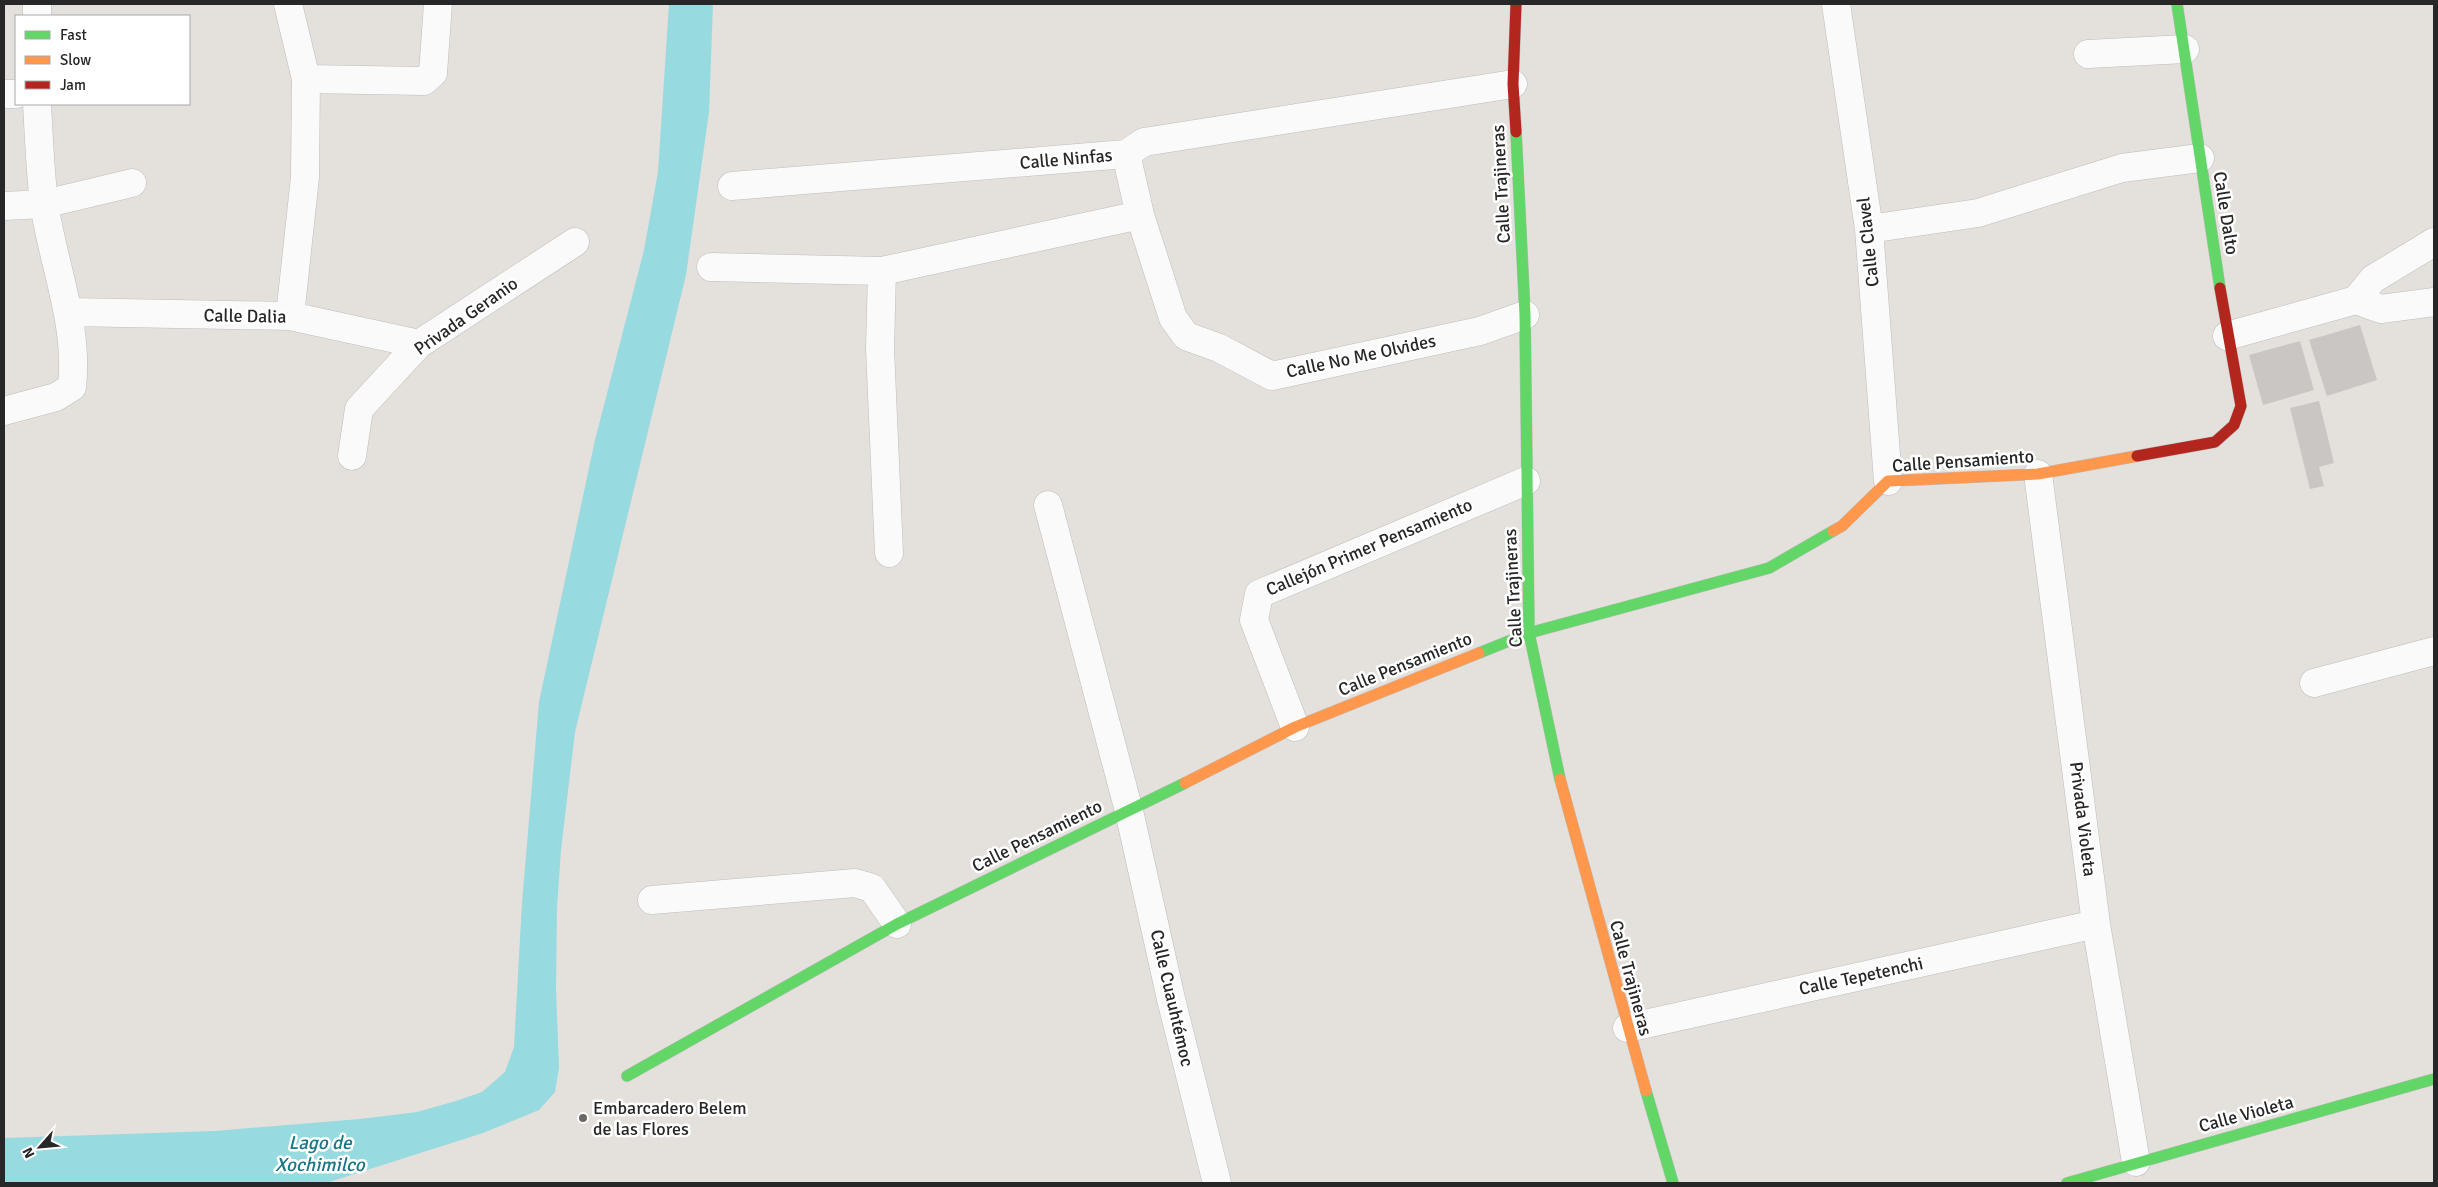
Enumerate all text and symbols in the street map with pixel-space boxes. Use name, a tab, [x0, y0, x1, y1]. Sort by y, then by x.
legend	[15, 15, 190, 105]
text: Fast	[60, 26, 87, 44]
text: Slow	[60, 51, 91, 69]
text: Jam	[60, 76, 86, 94]
street label: Calle Trajineras	[1487, 124, 1515, 244]
street label: Calle Ninfas	[1019, 144, 1113, 174]
street label: Calle Dalto	[2209, 170, 2243, 256]
street label: Calle Clavel	[1852, 196, 1884, 288]
street label: Privada Geranio	[410, 272, 522, 360]
street label: Calle Dalia	[203, 304, 287, 328]
street label: Calle No Me Olvides	[1284, 329, 1438, 383]
street label: Calle Pensamiento	[1891, 445, 2035, 477]
street label: Callejón Primer Pensamiento	[1263, 494, 1475, 600]
street label: Calle Trajineras	[1499, 528, 1527, 648]
street label: Calle Pensamiento	[1335, 627, 1475, 701]
street label: Privada Violeta	[2065, 760, 2101, 878]
street label: Calle Pensamiento	[968, 795, 1106, 877]
street label: Calle Trajineras	[1605, 918, 1657, 1038]
street label: Calle Cuauhtémoc	[1146, 927, 1198, 1069]
street label: Calle Tepetenchi	[1797, 952, 1925, 1000]
street label: Calle Violeta	[2196, 1091, 2296, 1137]
place label: Embarcadero Belem de las Flores	[593, 1097, 747, 1140]
marker: Embarcadero Belem de las Flores	[577, 1112, 589, 1124]
north arrow	[15, 1122, 65, 1172]
water label: Lago de Xochimilco	[275, 1131, 366, 1177]
text: N	[19, 1144, 39, 1161]

